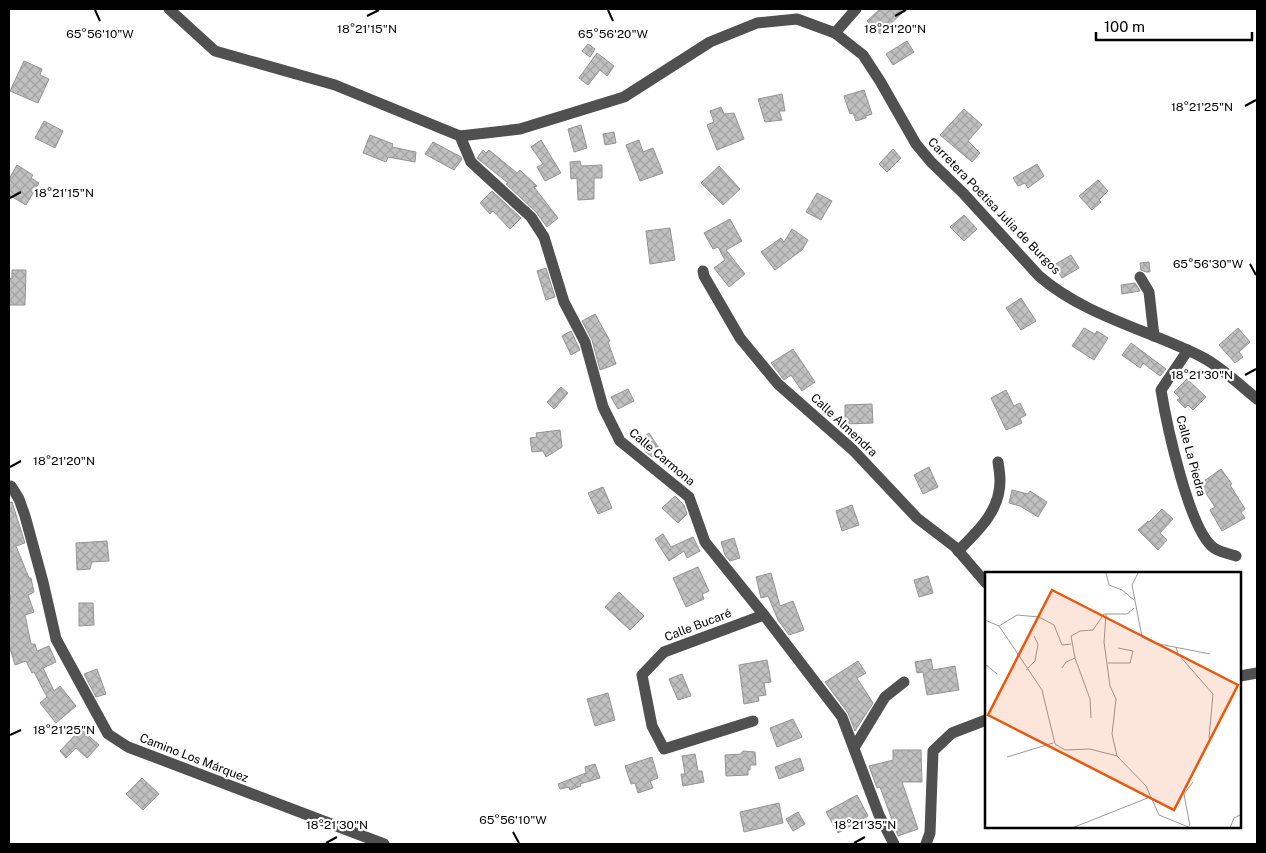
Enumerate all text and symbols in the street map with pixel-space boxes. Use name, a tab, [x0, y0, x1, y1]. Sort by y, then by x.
scale bar	[1096, 10, 1252, 42]
text: 100 m	[1104, 18, 1145, 35]
text: 18°21'15"N	[337, 22, 397, 36]
text: 18°21'20"N	[864, 22, 926, 36]
text: 65°56'10"W	[66, 27, 134, 41]
text: 65°56'20"W	[578, 27, 649, 41]
text: 18°21'25"N	[1171, 100, 1233, 114]
street label: Carretera Poetisa Julia de Burgos	[925, 135, 1063, 277]
text: 18°21'15"N	[34, 186, 94, 200]
text: 65°56'30"W	[1173, 257, 1244, 271]
text: 18°21'30"N	[1171, 368, 1233, 382]
street label: Calle Almendra	[808, 391, 880, 459]
street label: Calle La Piedra	[1173, 414, 1209, 498]
street label: Calle Carmona	[626, 425, 698, 489]
text: 18°21'20"N	[33, 454, 95, 468]
inset map	[985, 572, 1241, 828]
street label: Calle Bucaré	[662, 606, 734, 644]
text: 18°21'25"N	[33, 723, 95, 737]
street label: Camino Los Márquez	[138, 731, 251, 785]
text: 65°56'10"W	[479, 813, 547, 827]
text: 18°21'30"N	[306, 818, 368, 832]
text: 18°21'35"N	[834, 818, 896, 832]

